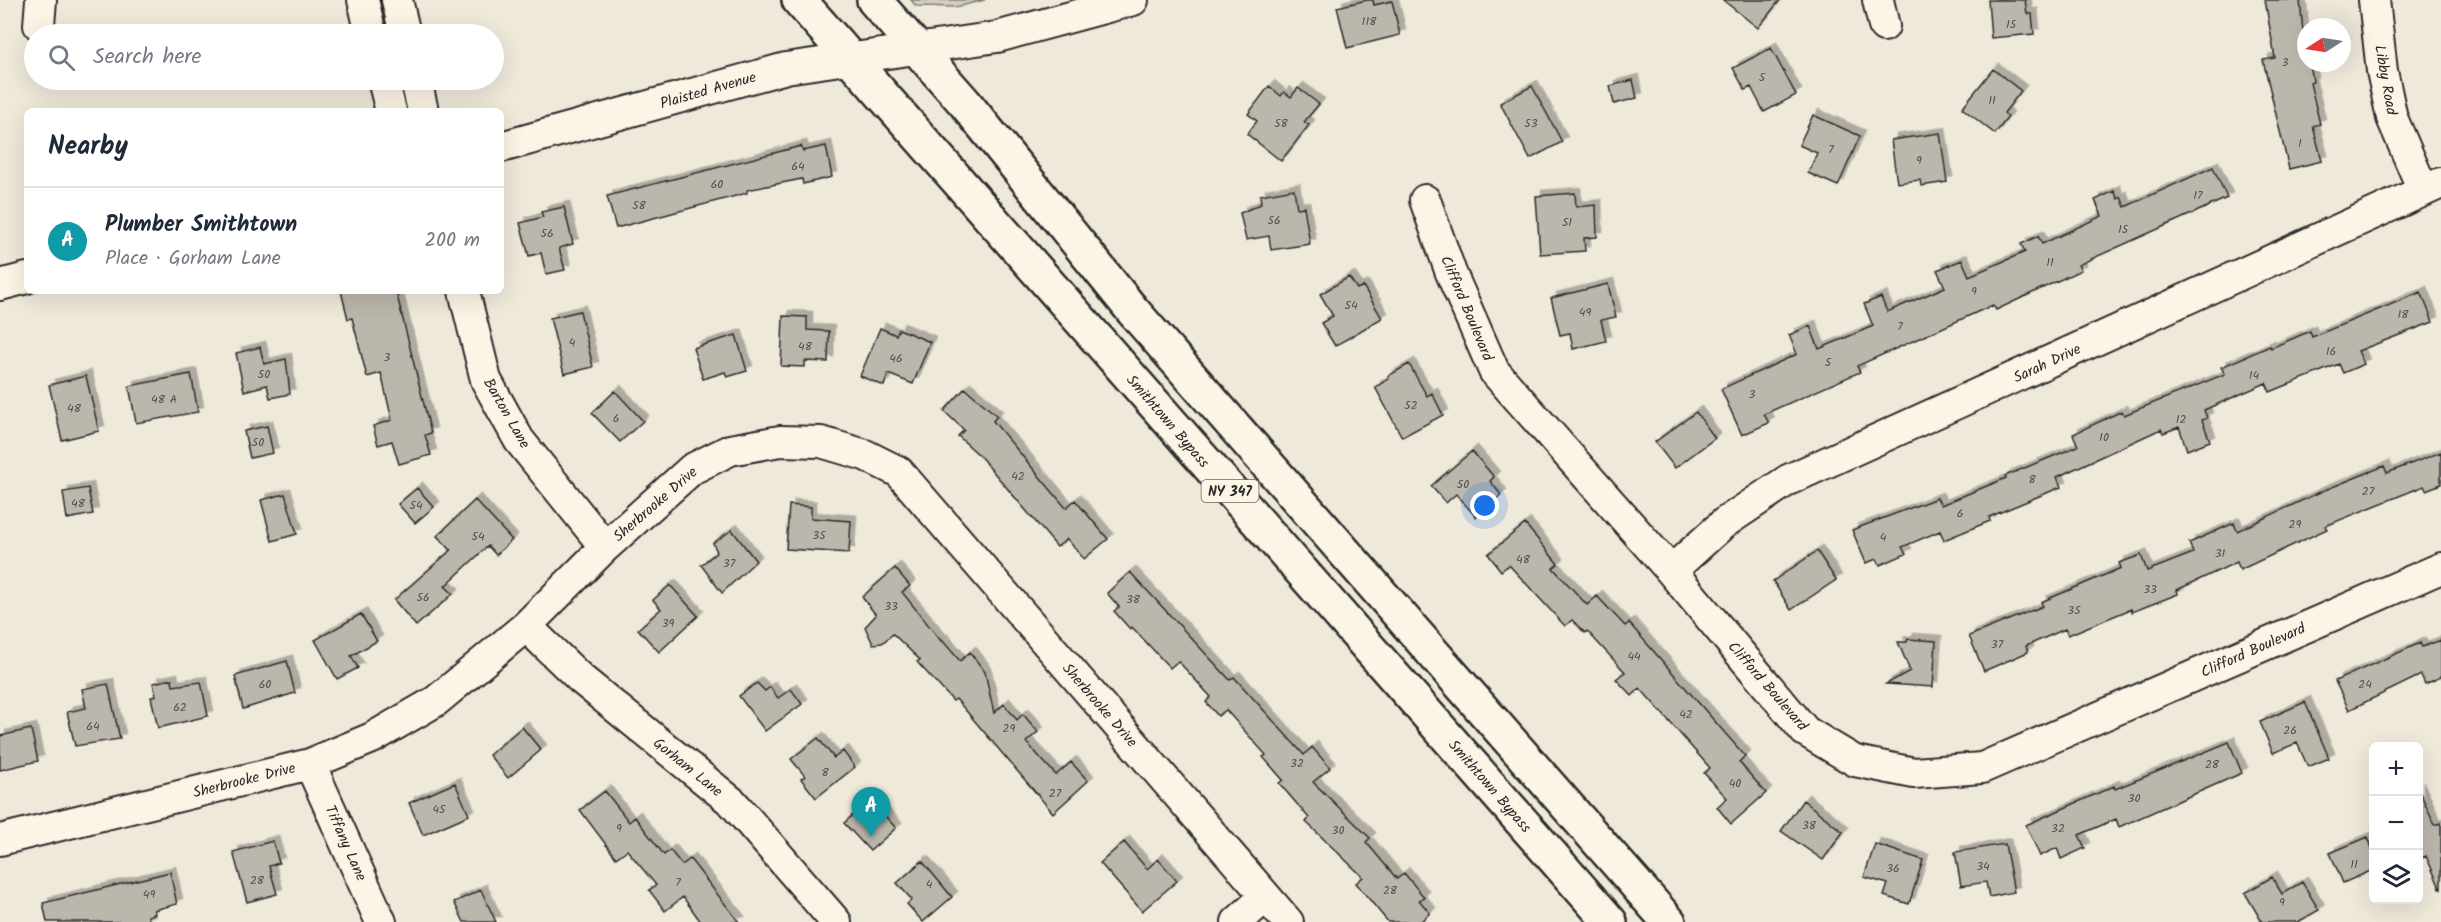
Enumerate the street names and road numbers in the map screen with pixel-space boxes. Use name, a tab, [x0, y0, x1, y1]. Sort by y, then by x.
street label: Libby Road	[2367, 43, 2403, 118]
street label: Plaisted Avenue	[657, 66, 759, 116]
street label: Clifford Boulevard	[1433, 252, 1499, 365]
street label: Sarah Drive	[2010, 338, 2085, 390]
street label: Smithtown Bypass	[1120, 369, 1215, 474]
street label: Barton Lane	[476, 374, 536, 454]
street label: Sherbrooke Drive	[608, 461, 703, 548]
road number: NY 347	[1202, 480, 1258, 502]
street label: Clifford Boulevard	[2197, 617, 2310, 685]
street label: Clifford Boulevard	[1721, 636, 1814, 737]
street label: Sherbrooke Drive	[1056, 658, 1143, 753]
street label: Gorham Lane	[647, 732, 728, 804]
street label: Smithtown Bypass	[1442, 734, 1537, 839]
street label: Sherbrooke Drive	[190, 757, 298, 805]
street label: Tiffany Lane	[318, 802, 373, 885]

